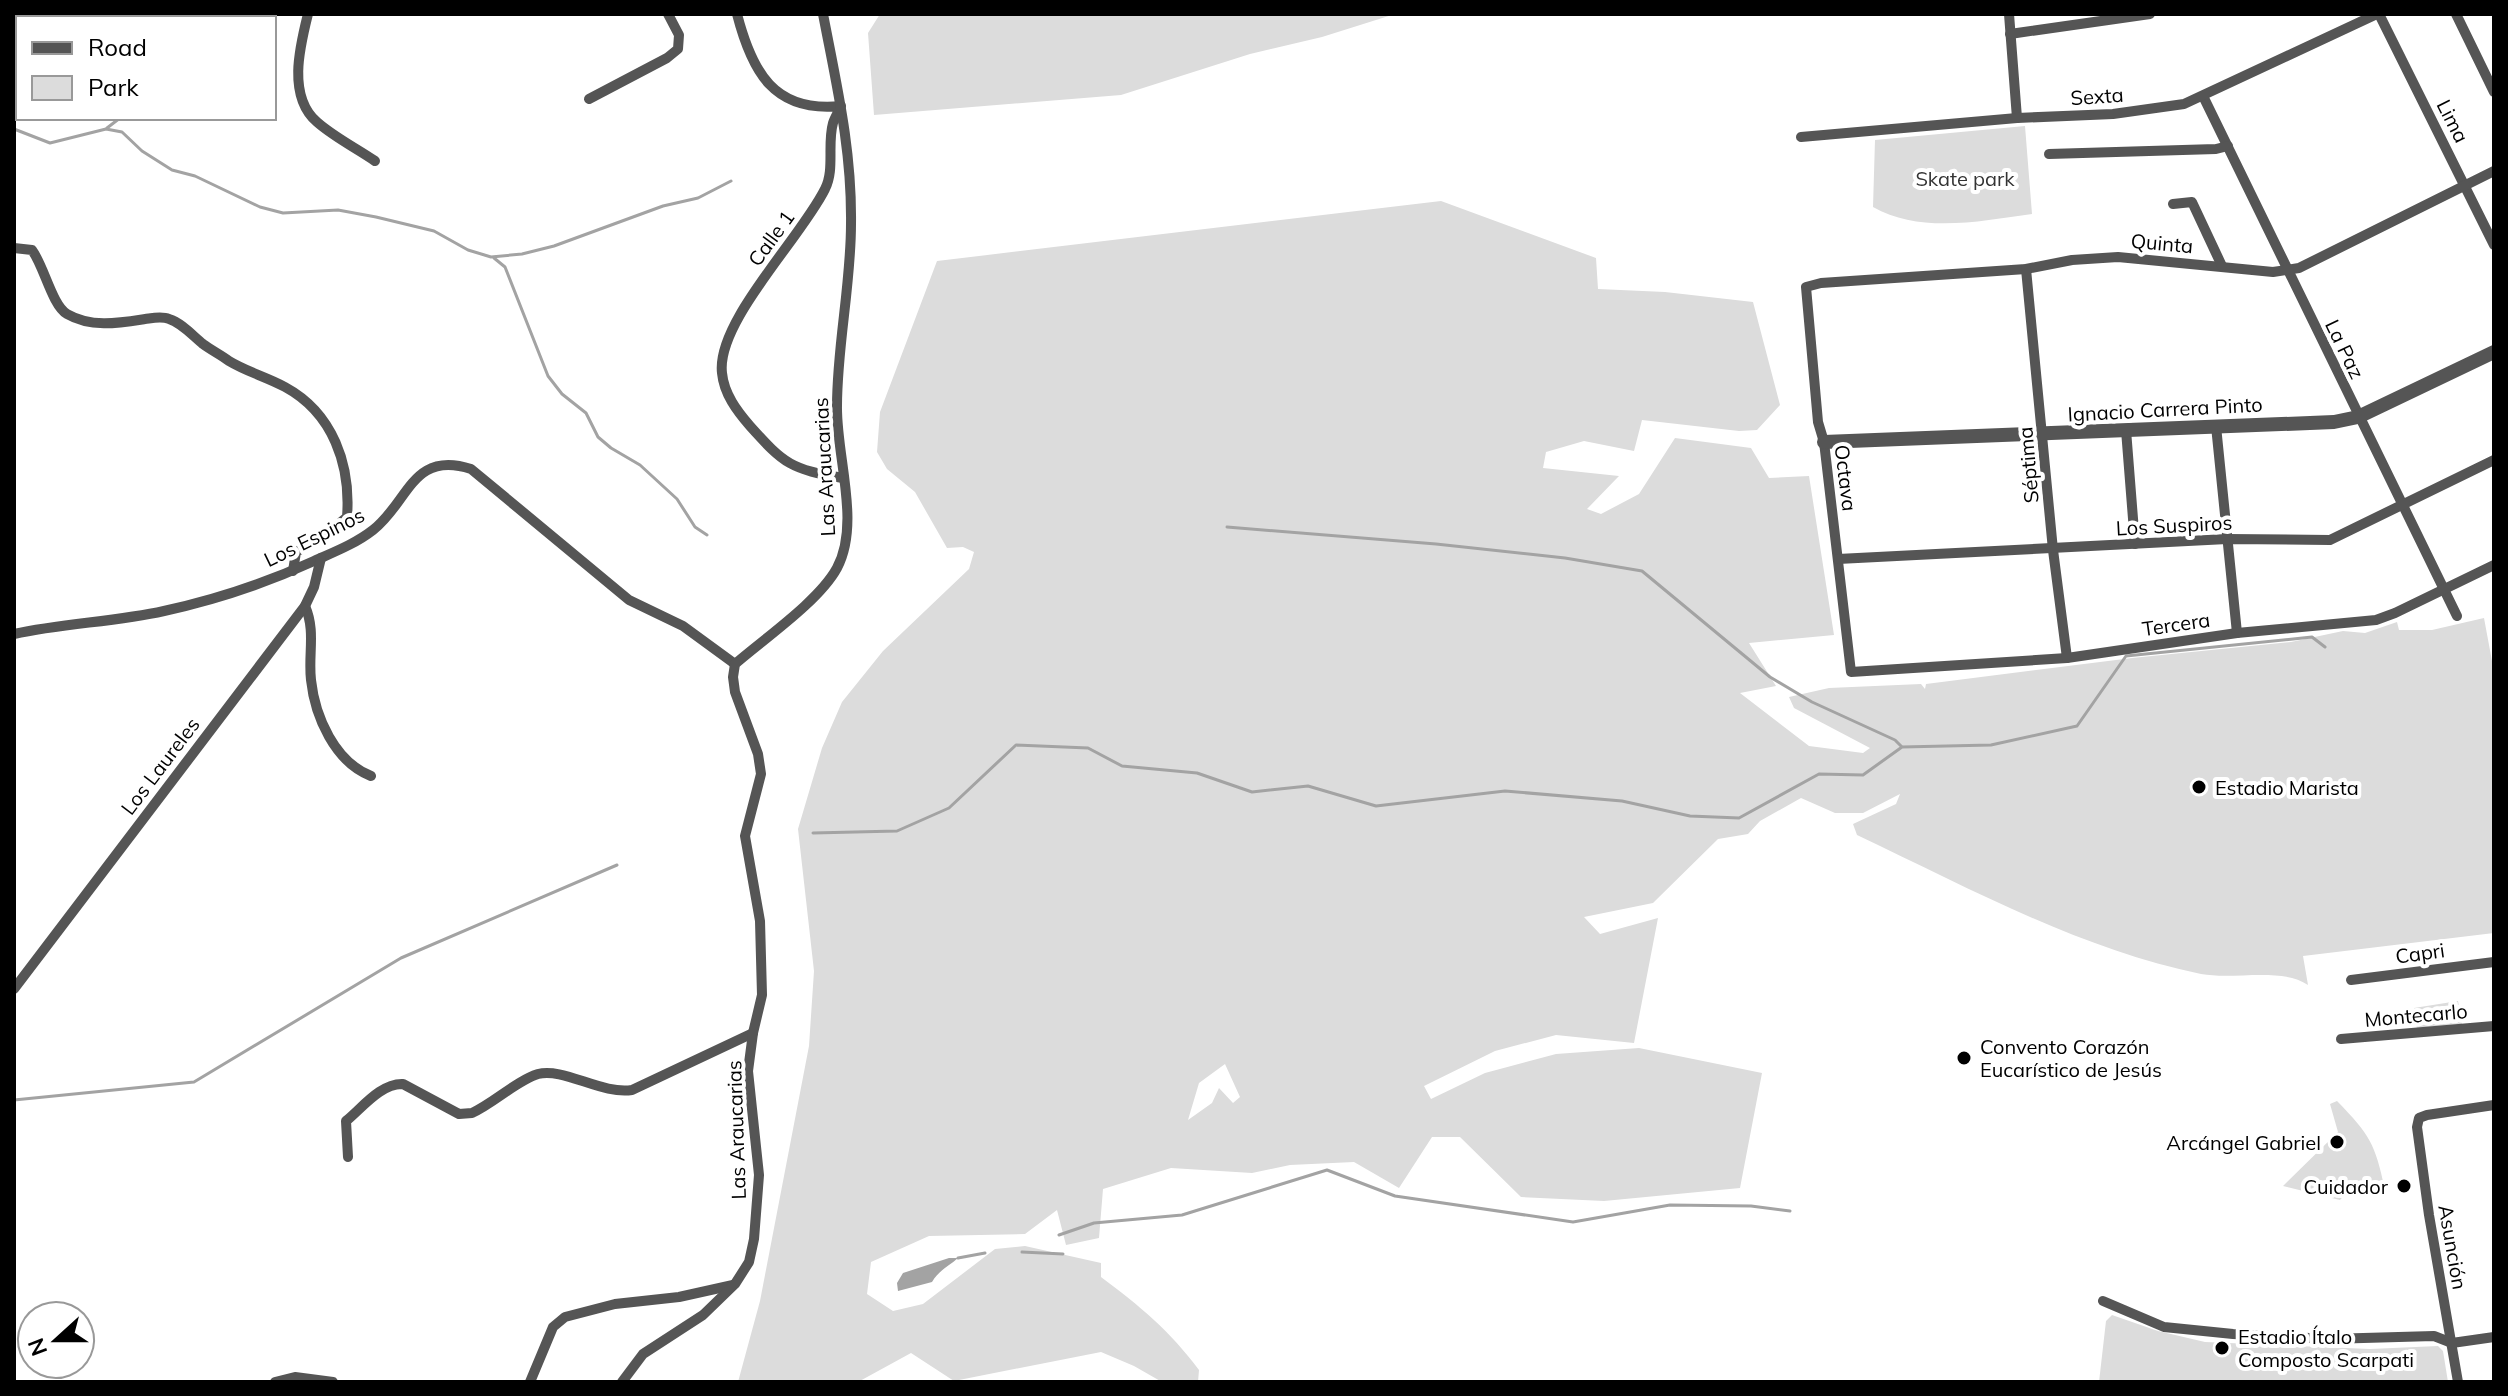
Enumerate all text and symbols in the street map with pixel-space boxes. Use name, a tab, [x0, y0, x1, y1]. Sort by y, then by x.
legend	[16, 16, 276, 120]
text: Road	[88, 32, 147, 62]
text: Park	[88, 72, 139, 102]
street label: Sexta	[2070, 82, 2124, 110]
street label: Lima	[2432, 95, 2474, 147]
park label: Skate park	[1915, 166, 2015, 191]
street label: Calle 1	[742, 205, 800, 271]
street label: Quinta	[2130, 228, 2194, 258]
street label: La Paz	[2320, 315, 2370, 383]
street label: Ignacio Carrera Pinto	[2067, 391, 2263, 427]
street label: Las Araucarias	[808, 397, 840, 537]
street label: Séptima	[2012, 426, 2044, 504]
street label: Octava	[1830, 443, 1862, 513]
street label: Los Espinos	[260, 502, 368, 572]
street label: Los Suspiros	[2115, 509, 2233, 541]
street label: Tercera	[2140, 607, 2212, 641]
street label: Los Laureles	[115, 712, 205, 820]
place label: Estadio Marista	[2215, 775, 2359, 800]
marker: Estadio Marista	[2190, 778, 2208, 796]
street label: Capri	[2394, 937, 2446, 969]
street label: Montecarlo	[2363, 998, 2469, 1032]
place label: Convento Corazón Eucarístico de Jesús	[1980, 1034, 2162, 1082]
marker: Convento Corazón Eucarístico de Jesús	[1955, 1049, 1973, 1067]
street label: Las Araucarias	[721, 1060, 751, 1200]
place label: Arcángel Gabriel	[2166, 1130, 2321, 1155]
marker: Arcángel Gabriel	[2328, 1133, 2346, 1151]
place label: Cuidador	[2304, 1174, 2389, 1199]
marker: Cuidador	[2395, 1177, 2413, 1195]
street label: Asunción	[2433, 1203, 2473, 1291]
north arrow	[16, 1300, 96, 1380]
place label: Estadio Ítalo Composto Scarpati	[2238, 1324, 2414, 1372]
text: N	[21, 1334, 53, 1360]
marker: Estadio Ítalo Composto Scarpati	[2213, 1339, 2231, 1357]

